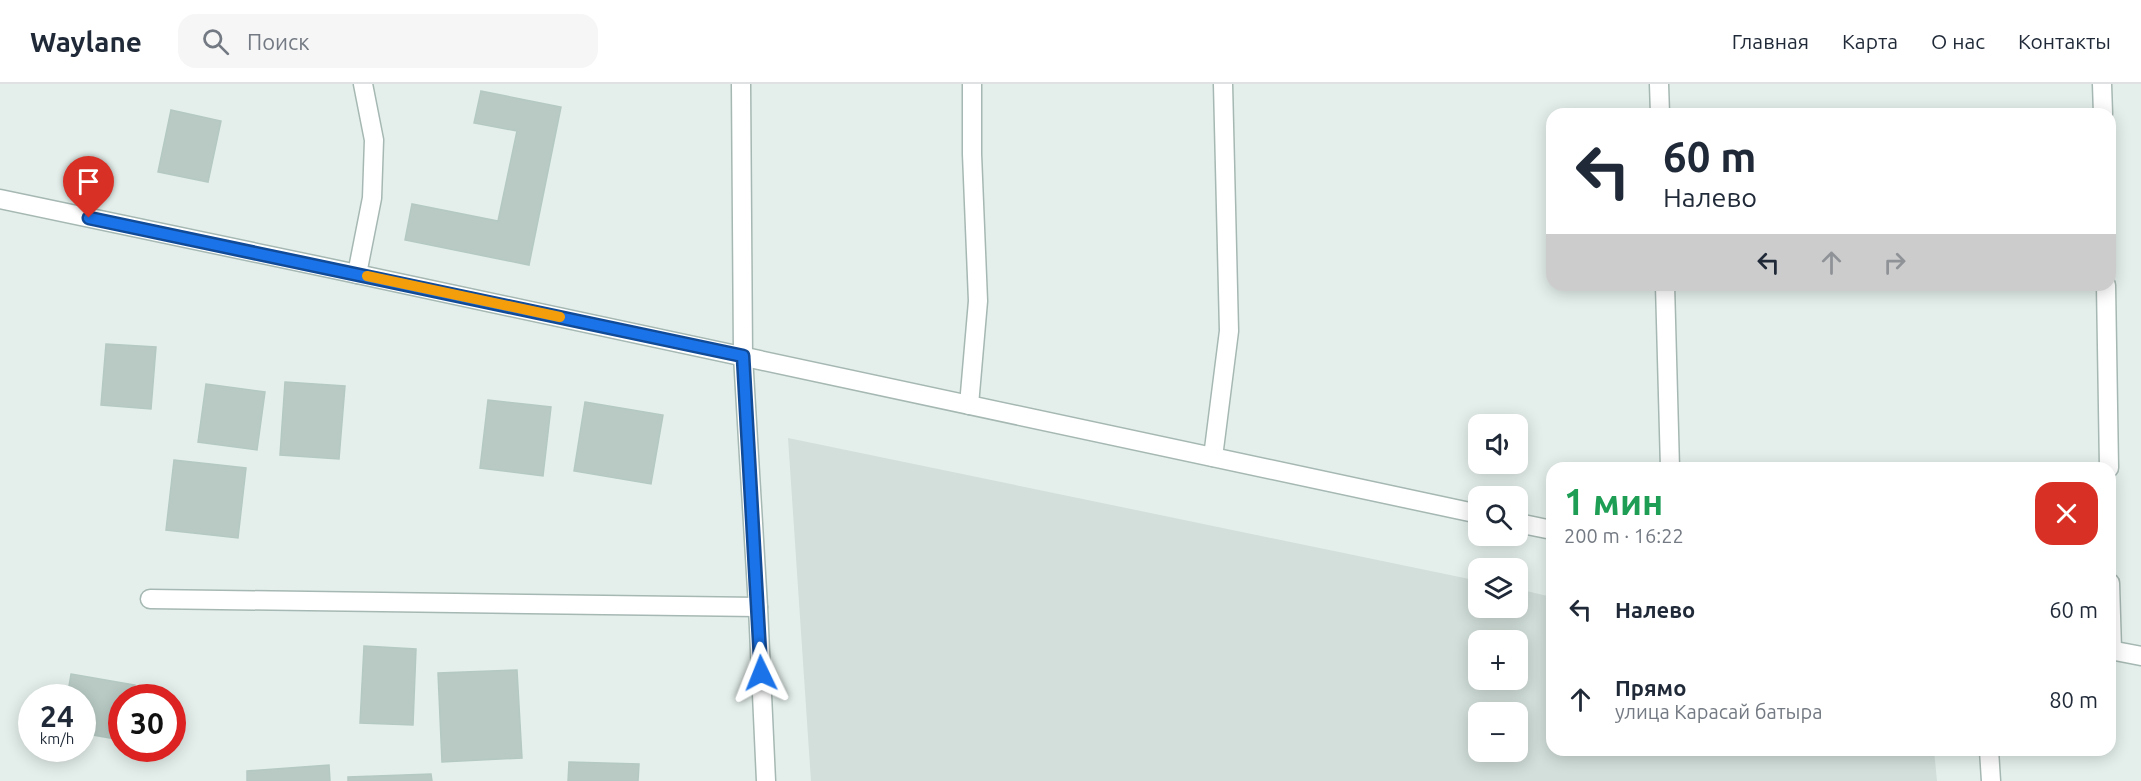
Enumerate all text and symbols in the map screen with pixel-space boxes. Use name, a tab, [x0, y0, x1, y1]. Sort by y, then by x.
search box	[178, 14, 598, 68]
icon: search	[199, 25, 232, 58]
text: Waylane	[30, 26, 142, 57]
text: Поиск	[247, 29, 310, 54]
text: Главная	[1732, 29, 1809, 53]
text: Карта	[1842, 29, 1898, 53]
text: О нас	[1931, 29, 1985, 53]
text: Контакты	[2018, 29, 2111, 53]
icon: left	[1564, 132, 1642, 210]
text: 60 m	[1663, 133, 1757, 180]
pin	[63, 156, 114, 218]
icon: arrive	[72, 165, 105, 198]
text: Налево	[1663, 182, 1757, 212]
icon: left	[1752, 246, 1785, 279]
icon: ahead	[1815, 246, 1848, 279]
icon: right	[1878, 246, 1911, 279]
map controls	[1468, 414, 1528, 762]
button: sound	[1468, 414, 1528, 474]
text: 1 мин	[1564, 481, 1663, 522]
button: close	[2035, 482, 2098, 545]
button: search	[1468, 486, 1528, 546]
text: 200 m · 16:22	[1564, 524, 1684, 547]
button: layers	[1468, 558, 1528, 618]
icon: left	[1564, 593, 1597, 626]
text: Налево	[1615, 597, 1695, 622]
text: 60 m	[2049, 597, 2098, 622]
button: +	[1468, 630, 1528, 690]
position arrow	[729, 641, 793, 705]
text: Прямо	[1615, 675, 1686, 700]
icon: ahead	[1564, 683, 1597, 716]
speed limit sign: 30	[108, 684, 186, 762]
text: 80 m	[2049, 687, 2098, 712]
text: 24	[40, 699, 74, 733]
text: улица Карасай батыра	[1615, 700, 1822, 723]
button: −	[1468, 702, 1528, 762]
text: km/h	[40, 730, 74, 747]

